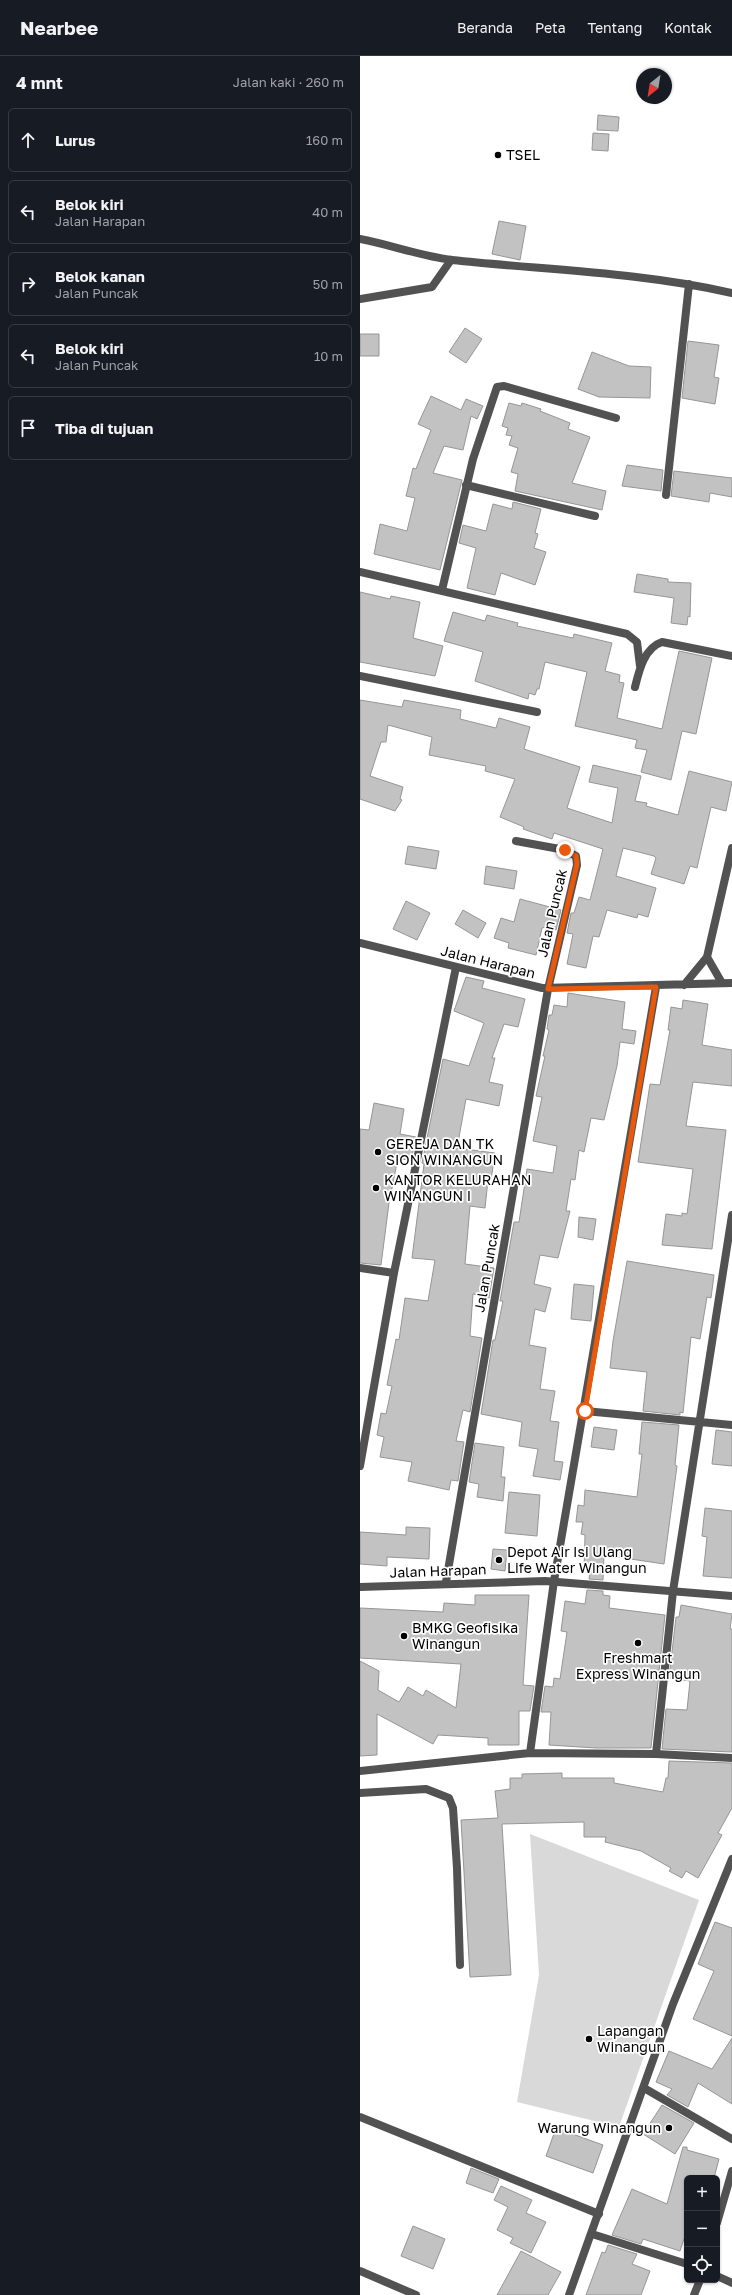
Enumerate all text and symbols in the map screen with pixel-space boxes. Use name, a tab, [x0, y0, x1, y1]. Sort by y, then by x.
text: Nearbee	[20, 16, 98, 39]
text: Beranda	[457, 19, 513, 36]
text: Peta	[535, 19, 566, 36]
text: Tentang	[588, 19, 642, 36]
text: Kontak	[664, 19, 712, 36]
north arrow	[636, 68, 672, 104]
text: 4 mnt	[16, 72, 63, 93]
text: Jalan kaki · 260 m	[233, 74, 344, 90]
icon: ahead	[17, 129, 39, 151]
text: Lurus	[55, 131, 96, 149]
text: 160 m	[306, 132, 343, 148]
place label: TSEL	[506, 146, 540, 163]
marker: TSEL	[493, 150, 503, 160]
text: Belok kiri	[55, 195, 124, 213]
icon: left	[17, 201, 39, 223]
text: 40 m	[312, 204, 343, 220]
text: Jalan Harapan	[55, 213, 145, 229]
text: Belok kanan	[55, 267, 145, 285]
icon: right	[17, 273, 39, 295]
text: 50 m	[313, 276, 343, 292]
text: Jalan Puncak	[55, 285, 138, 301]
text: Belok kiri	[55, 339, 124, 357]
icon: left	[17, 345, 39, 367]
text: 10 m	[314, 348, 343, 364]
text: Jalan Puncak	[55, 357, 138, 373]
icon: arrive	[17, 417, 39, 439]
text: Tiba di tujuan	[55, 419, 153, 437]
route end	[556, 841, 574, 859]
street label: Jalan Puncak	[533, 867, 570, 959]
street label: Jalan Harapan	[439, 942, 537, 982]
place label: GEREJA DAN TK SION WINANGUN	[386, 1135, 503, 1168]
marker: GEREJA DAN TK SION WINANGUN	[373, 1147, 383, 1157]
place label: KANTOR KELURAHAN WINANGUN I	[384, 1171, 531, 1204]
marker: KANTOR KELURAHAN WINANGUN I	[371, 1183, 381, 1193]
street label: Jalan Puncak	[470, 1222, 503, 1314]
route start	[576, 1402, 594, 1420]
place label: Depot Air Isi Ulang Life Water Winangun	[507, 1543, 647, 1576]
marker: Depot Air Isi Ulang Life Water Winangun	[494, 1555, 504, 1565]
street label: Jalan Harapan	[389, 1560, 487, 1581]
place label: BMKG Geofisika Winangun	[412, 1619, 518, 1652]
marker: BMKG Geofisika Winangun	[399, 1631, 409, 1641]
marker: Freshmart Express Winangun	[633, 1638, 643, 1648]
place label: Freshmart Express Winangun	[576, 1649, 700, 1682]
place label: Lapangan Winangun	[597, 2022, 665, 2055]
marker: Lapangan Winangun	[584, 2034, 594, 2044]
place label: Warung Winangun	[538, 2119, 661, 2136]
marker: Warung Winangun	[664, 2123, 674, 2133]
map controls	[684, 2175, 720, 2283]
button: +	[684, 2175, 720, 2211]
button: −	[684, 2211, 720, 2247]
button: locate	[684, 2247, 720, 2283]

